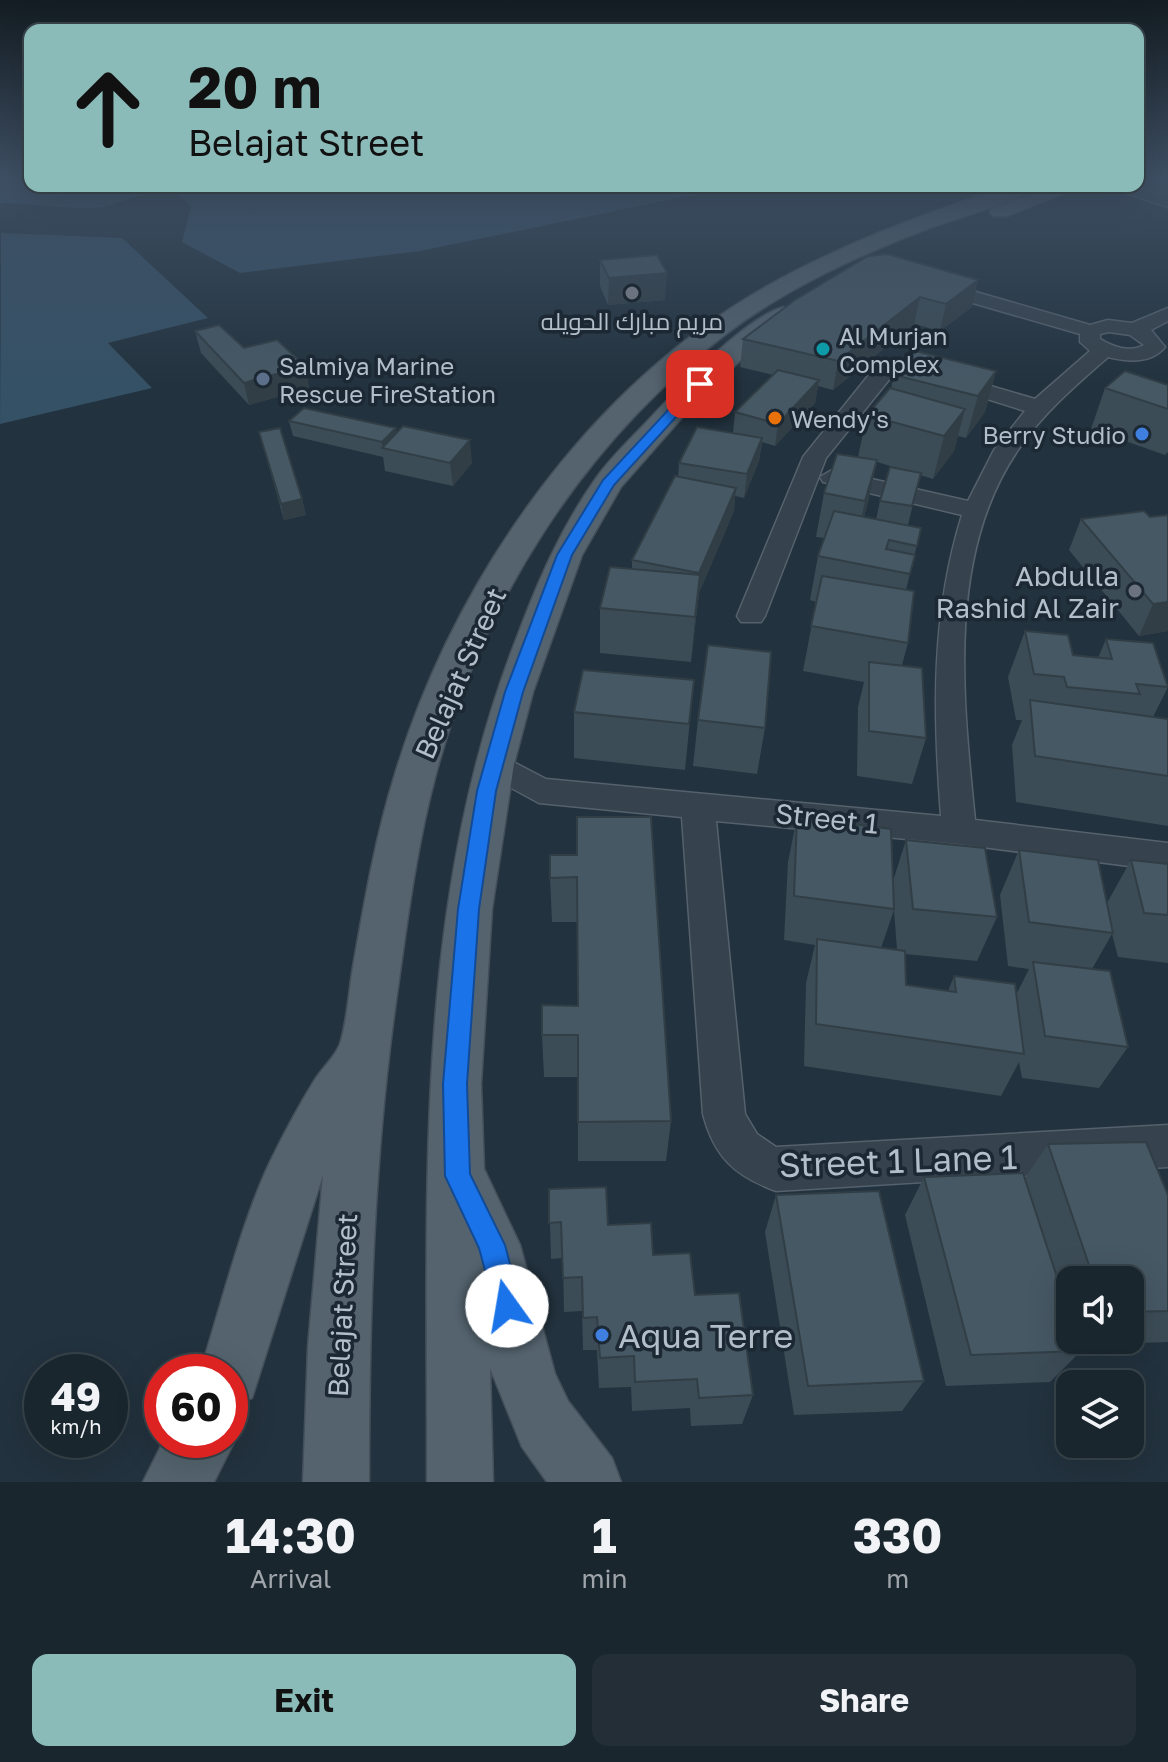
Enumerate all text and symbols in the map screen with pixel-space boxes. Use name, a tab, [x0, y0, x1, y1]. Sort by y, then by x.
text: 20 m	[188, 53, 322, 120]
icon: ahead	[56, 56, 160, 160]
text: Belajat Street	[188, 121, 424, 164]
marker: مريم مبارك الحويله	[623, 284, 641, 302]
place label: مريم مبارك الحويله	[541, 306, 723, 338]
place label: Al Murjan Complex	[839, 321, 948, 378]
marker: Al Murjan Complex	[814, 340, 832, 358]
pin	[666, 350, 734, 418]
place label: Salmiya Marine Rescue FireStation	[279, 351, 496, 408]
icon: arrive	[678, 362, 722, 406]
marker: Salmiya Marine Rescue FireStation	[254, 370, 272, 388]
place label: Wendy's	[791, 404, 889, 433]
marker: Wendy's	[766, 409, 784, 427]
place label: Berry Studio	[983, 420, 1126, 449]
marker: Berry Studio	[1133, 425, 1151, 443]
place label: Abdulla Rashid Al Zair	[935, 559, 1119, 624]
street label: Belajat Street	[408, 582, 512, 764]
marker: Abdulla Rashid Al Zair	[1126, 582, 1144, 600]
street label: Street 1	[774, 796, 880, 840]
street label: Street 1 Lane 1	[778, 1136, 1018, 1184]
street label: Belajat Street	[321, 1212, 363, 1398]
position arrow	[465, 1264, 549, 1348]
map controls	[1056, 1266, 1144, 1458]
button: sound	[1056, 1266, 1144, 1354]
place label: Aqua Terre	[618, 1315, 793, 1355]
marker: Aqua Terre	[593, 1326, 611, 1344]
speed limit sign: 60	[144, 1354, 248, 1458]
button: layers	[1056, 1370, 1144, 1458]
text: 49	[51, 1372, 101, 1420]
text: km/h	[51, 1414, 101, 1438]
text: 14:30	[225, 1506, 356, 1564]
text: 1	[592, 1506, 617, 1564]
text: 330	[853, 1506, 943, 1564]
text: Arrival	[250, 1563, 331, 1594]
text: min	[581, 1563, 627, 1594]
text: m	[886, 1563, 909, 1594]
button: Exit	[32, 1654, 576, 1746]
button: Share	[592, 1654, 1136, 1746]

